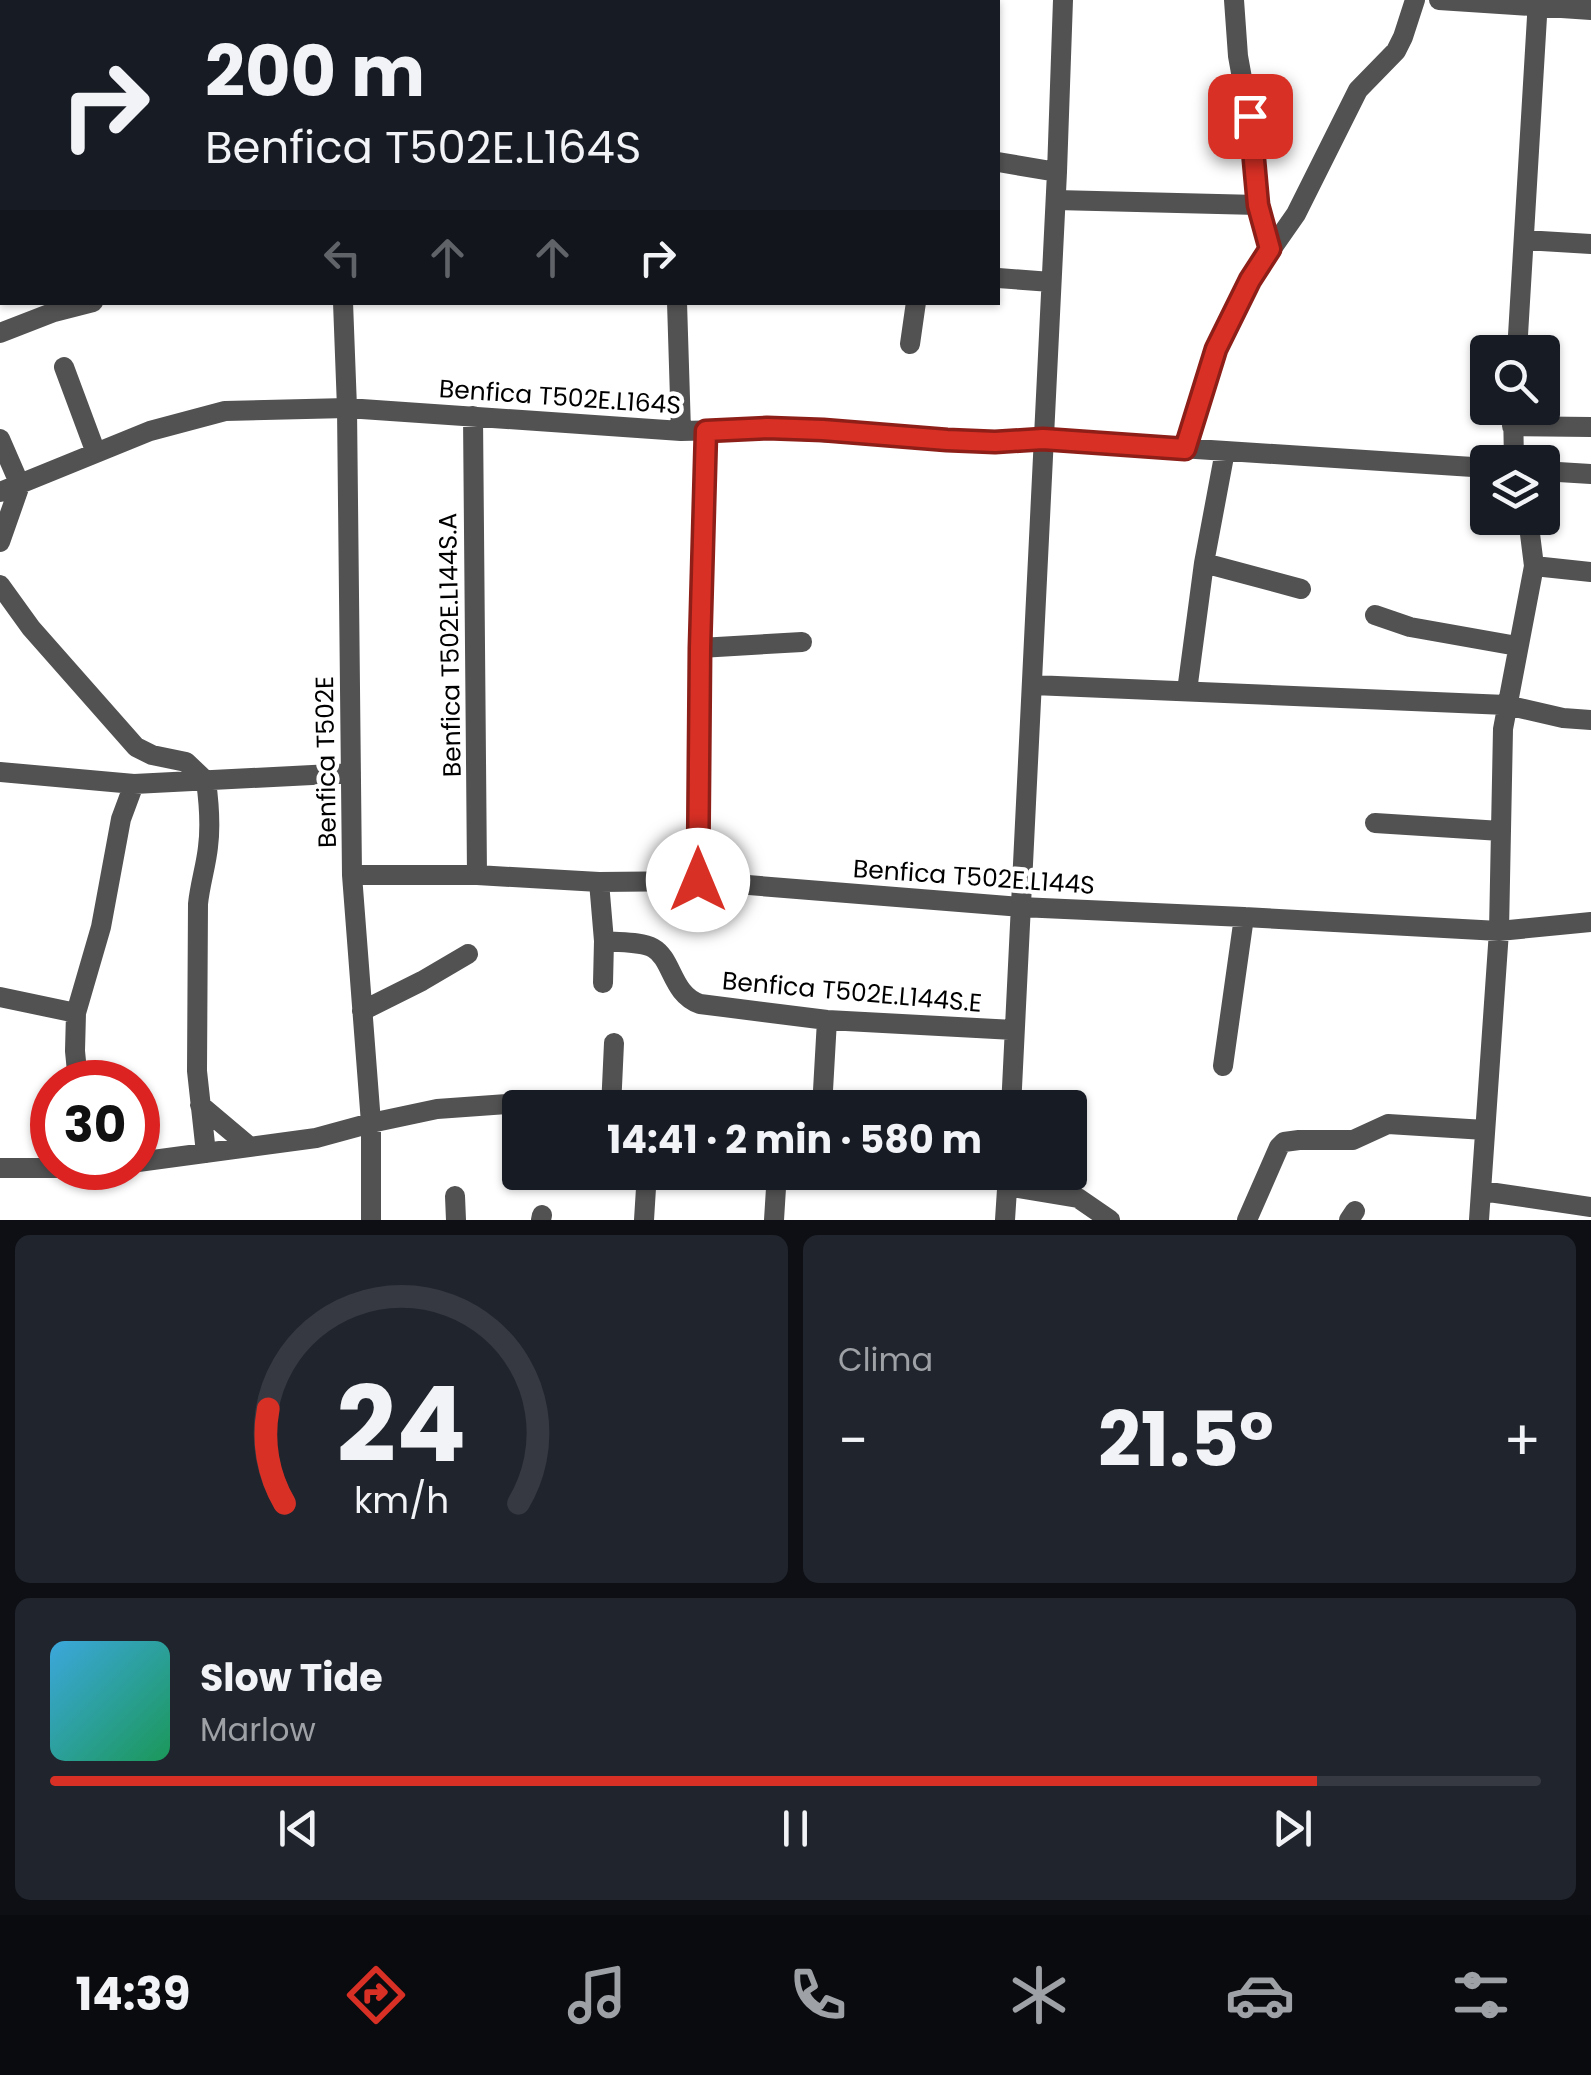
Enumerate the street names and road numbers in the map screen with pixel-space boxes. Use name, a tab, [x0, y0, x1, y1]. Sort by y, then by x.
street label: Benfica T502E.L164S	[438, 371, 682, 423]
street label: Benfica T502E.L144S.A	[430, 512, 470, 777]
street label: Benfica T502E	[307, 676, 345, 848]
street label: Benfica T502E.L144S	[852, 851, 1096, 903]
street label: Benfica T502E.L144S.E	[721, 963, 983, 1021]

